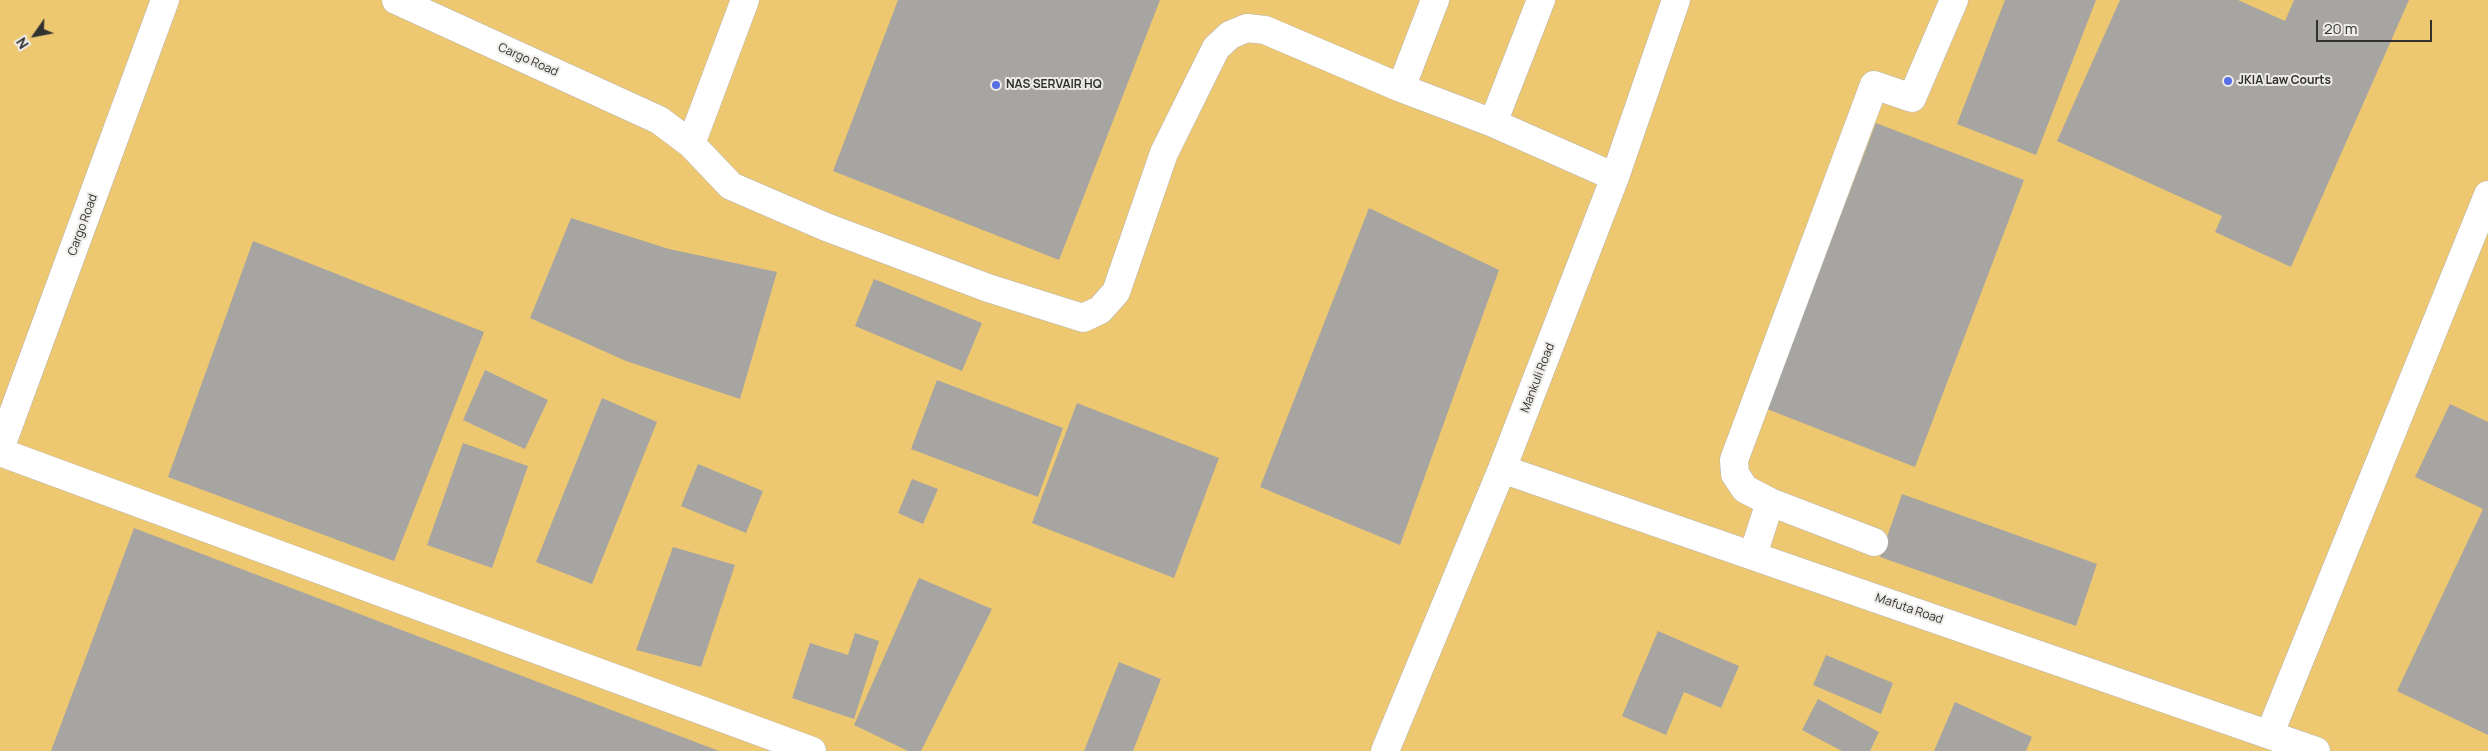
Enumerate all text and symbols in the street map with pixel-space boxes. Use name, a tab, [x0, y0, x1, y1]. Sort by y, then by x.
north arrow	[10, 10, 60, 60]
scale bar	[2318, 10, 2434, 42]
text: 20 m	[2324, 18, 2357, 39]
text: N	[11, 34, 33, 53]
street label: Cargo Road	[496, 40, 560, 80]
place label: JKIA Law Courts	[2238, 74, 2331, 88]
marker: JKIA Law Courts	[2222, 75, 2234, 87]
place label: NAS SERVAIR HQ	[1006, 78, 1102, 92]
marker: NAS SERVAIR HQ	[990, 79, 1002, 91]
street label: Cargo Road	[65, 192, 101, 258]
street label: Mankuli Road	[1518, 341, 1558, 415]
street label: Mafuta Road	[1873, 591, 1945, 627]

